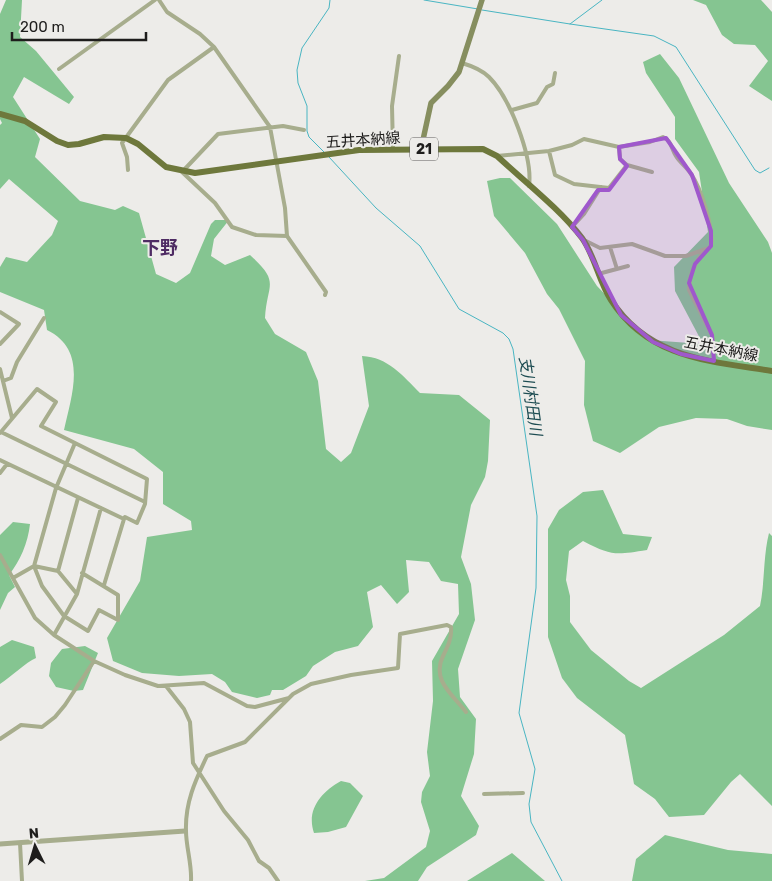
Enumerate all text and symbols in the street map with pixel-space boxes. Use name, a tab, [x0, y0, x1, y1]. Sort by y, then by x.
scale bar	[12, 10, 146, 42]
text: 200 m	[20, 18, 65, 36]
street label: 五井本納線	[325, 128, 401, 152]
road number: 21	[410, 138, 438, 160]
district label: 下野	[142, 237, 178, 259]
street label: 五井本納線	[682, 333, 760, 365]
water label: 支川村田川	[516, 355, 546, 439]
north arrow	[10, 821, 60, 871]
text: N	[28, 825, 40, 842]

